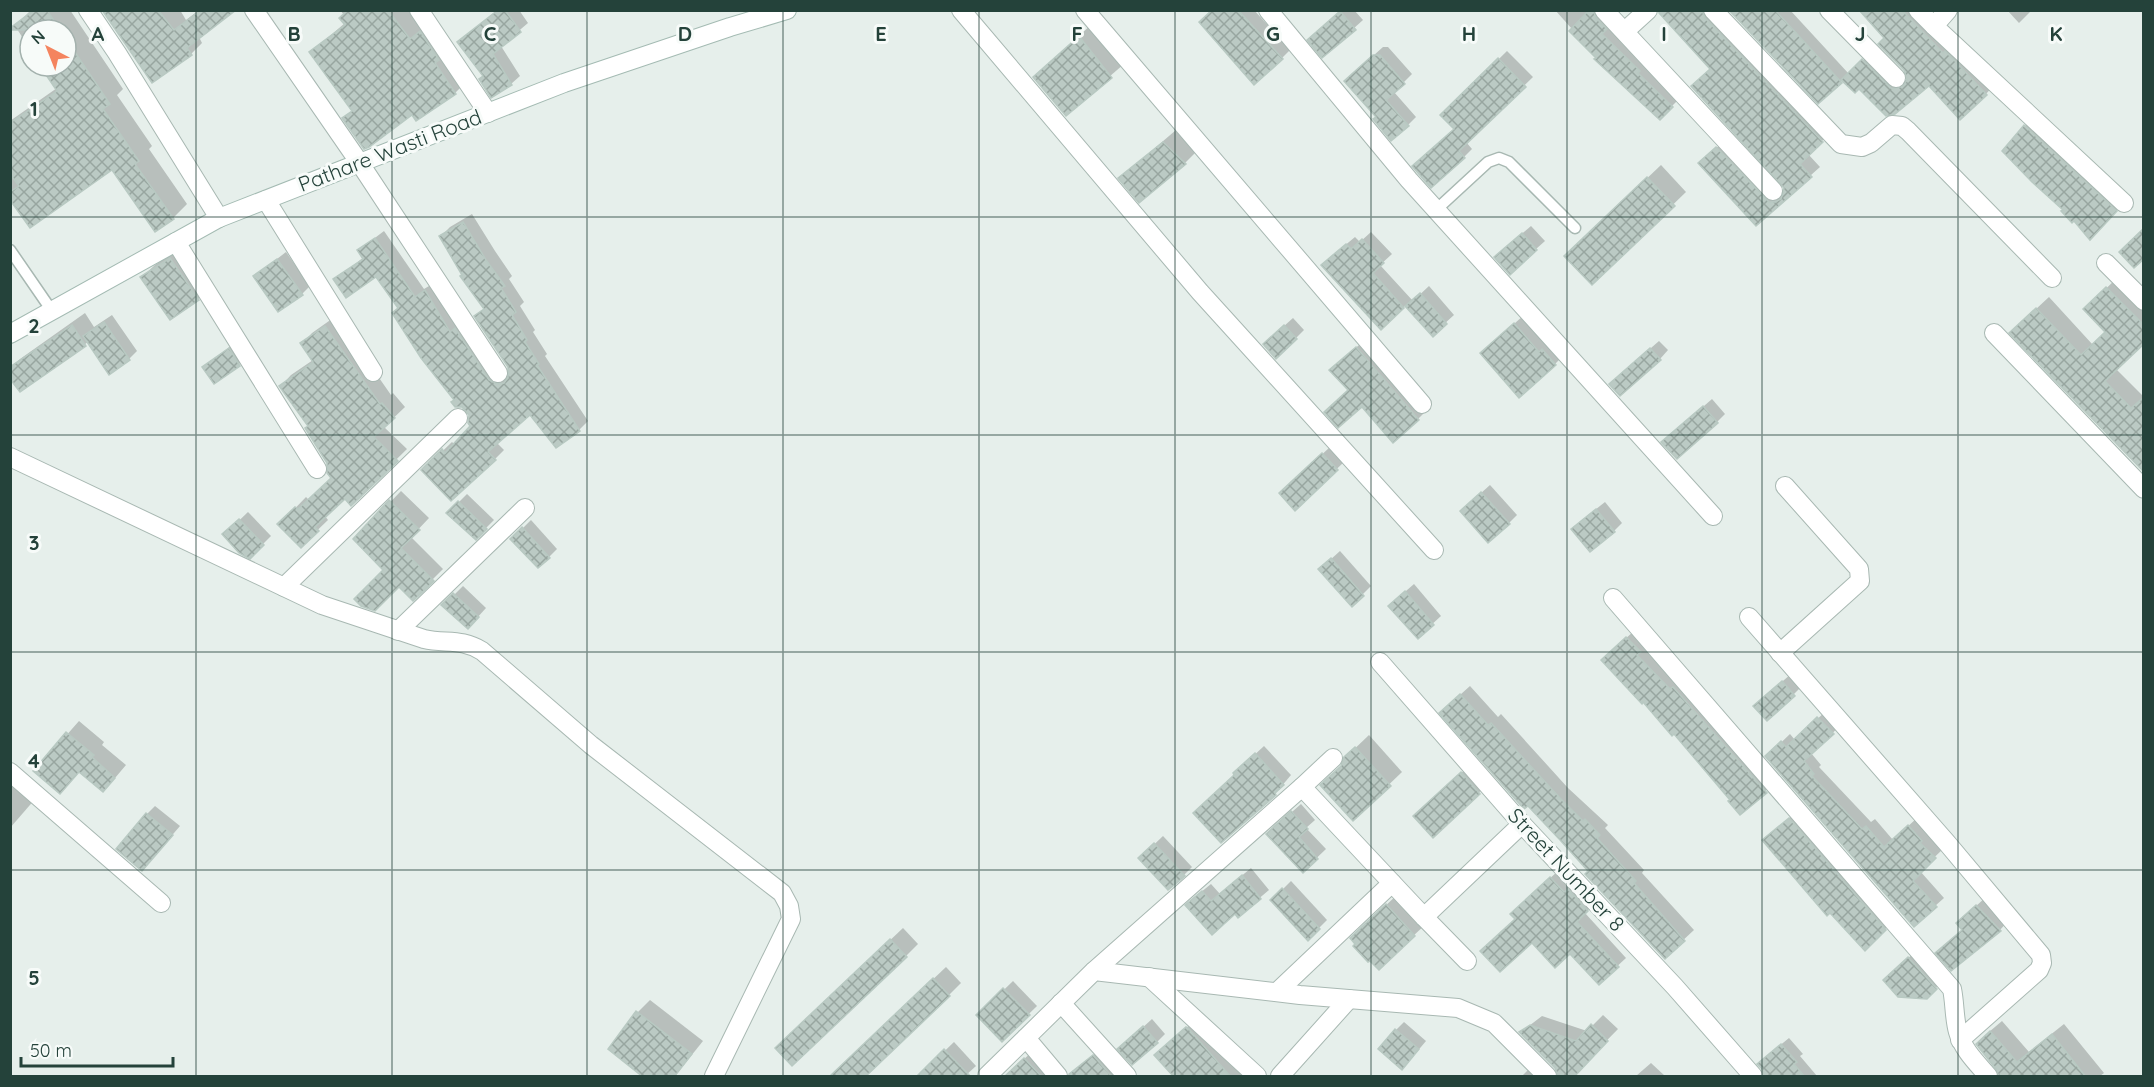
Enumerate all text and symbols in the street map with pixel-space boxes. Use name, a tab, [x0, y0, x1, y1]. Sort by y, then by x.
north arrow	[18, 18, 78, 78]
text: A	[92, 21, 105, 46]
text: B	[287, 21, 301, 46]
text: C	[484, 21, 497, 46]
text: D	[678, 21, 692, 46]
text: E	[875, 21, 887, 46]
text: F	[1071, 21, 1083, 46]
text: G	[1266, 21, 1280, 46]
text: H	[1462, 21, 1476, 46]
text: I	[1661, 21, 1667, 46]
text: J	[1854, 21, 1866, 46]
text: K	[2049, 21, 2063, 46]
text: N	[27, 25, 49, 48]
text: 1	[30, 96, 38, 121]
street label: Pathare Wasti Road	[294, 103, 485, 197]
text: 2	[28, 313, 40, 338]
text: 3	[29, 530, 39, 555]
text: 4	[28, 748, 40, 773]
street label: Street Number 8	[1503, 802, 1631, 936]
text: 5	[28, 965, 40, 990]
scale bar	[21, 1030, 172, 1068]
text: 50 m	[30, 1039, 72, 1062]

